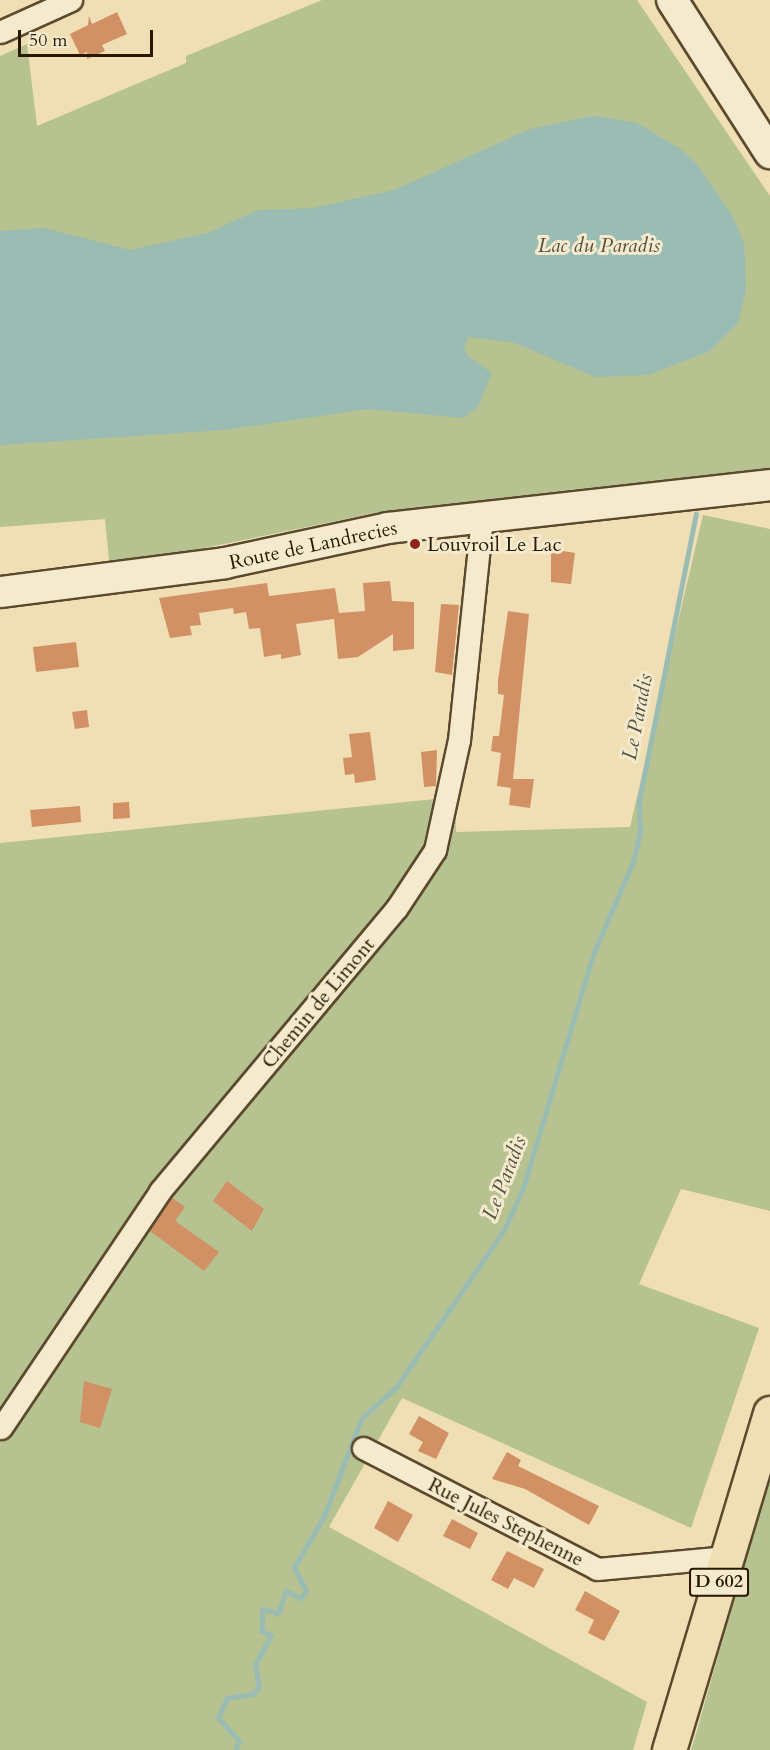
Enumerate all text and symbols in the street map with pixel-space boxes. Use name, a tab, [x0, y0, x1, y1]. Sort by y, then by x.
scale bar	[21, 18, 156, 56]
text: 50 m	[29, 28, 68, 53]
water label: Lac du Paradis	[538, 233, 660, 259]
street label: Route de Landrecies	[227, 515, 399, 575]
place label: Louvroil Le Lac	[427, 532, 562, 556]
marker: Louvroil Le Lac	[408, 537, 422, 551]
water label: Le Paradis	[617, 672, 659, 762]
street label: Chemin de Limont	[256, 933, 380, 1073]
water label: Le Paradis	[478, 1133, 532, 1223]
street label: Rue Jules Stephenne	[424, 1472, 588, 1572]
road number: D 602	[689, 1567, 749, 1597]

